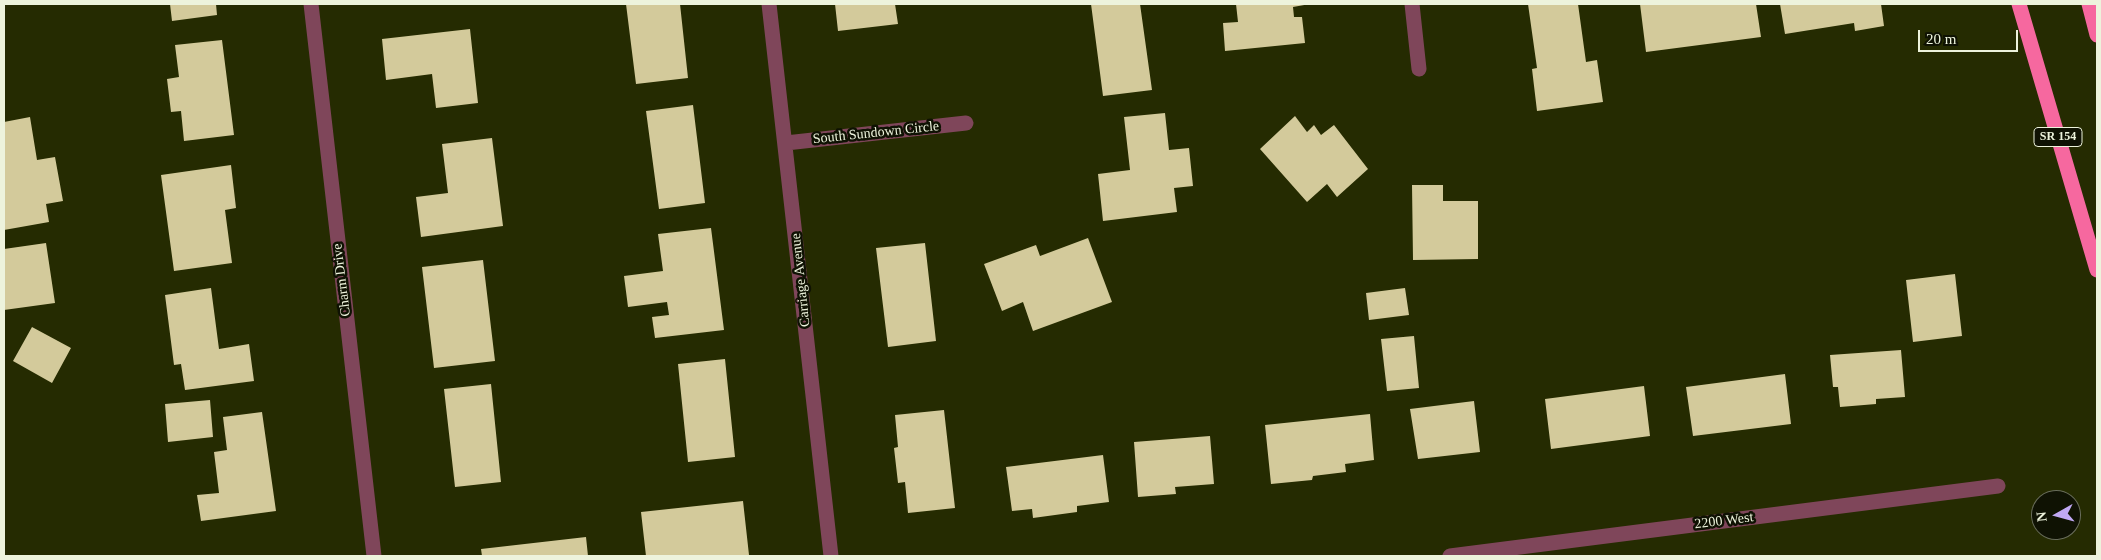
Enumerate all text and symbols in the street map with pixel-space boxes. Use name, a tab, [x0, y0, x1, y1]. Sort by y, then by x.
scale bar	[1921, 20, 2021, 52]
text: 20 m	[1926, 31, 1956, 47]
street label: South Sundown Circle	[812, 118, 940, 148]
road number: SR 154	[2034, 128, 2082, 146]
street label: Carriage Avenue	[788, 232, 814, 328]
street label: Charm Drive	[329, 243, 355, 317]
north arrow	[2031, 490, 2081, 540]
street label: 2200 West	[1694, 509, 1754, 533]
text: N	[2034, 511, 2050, 523]

